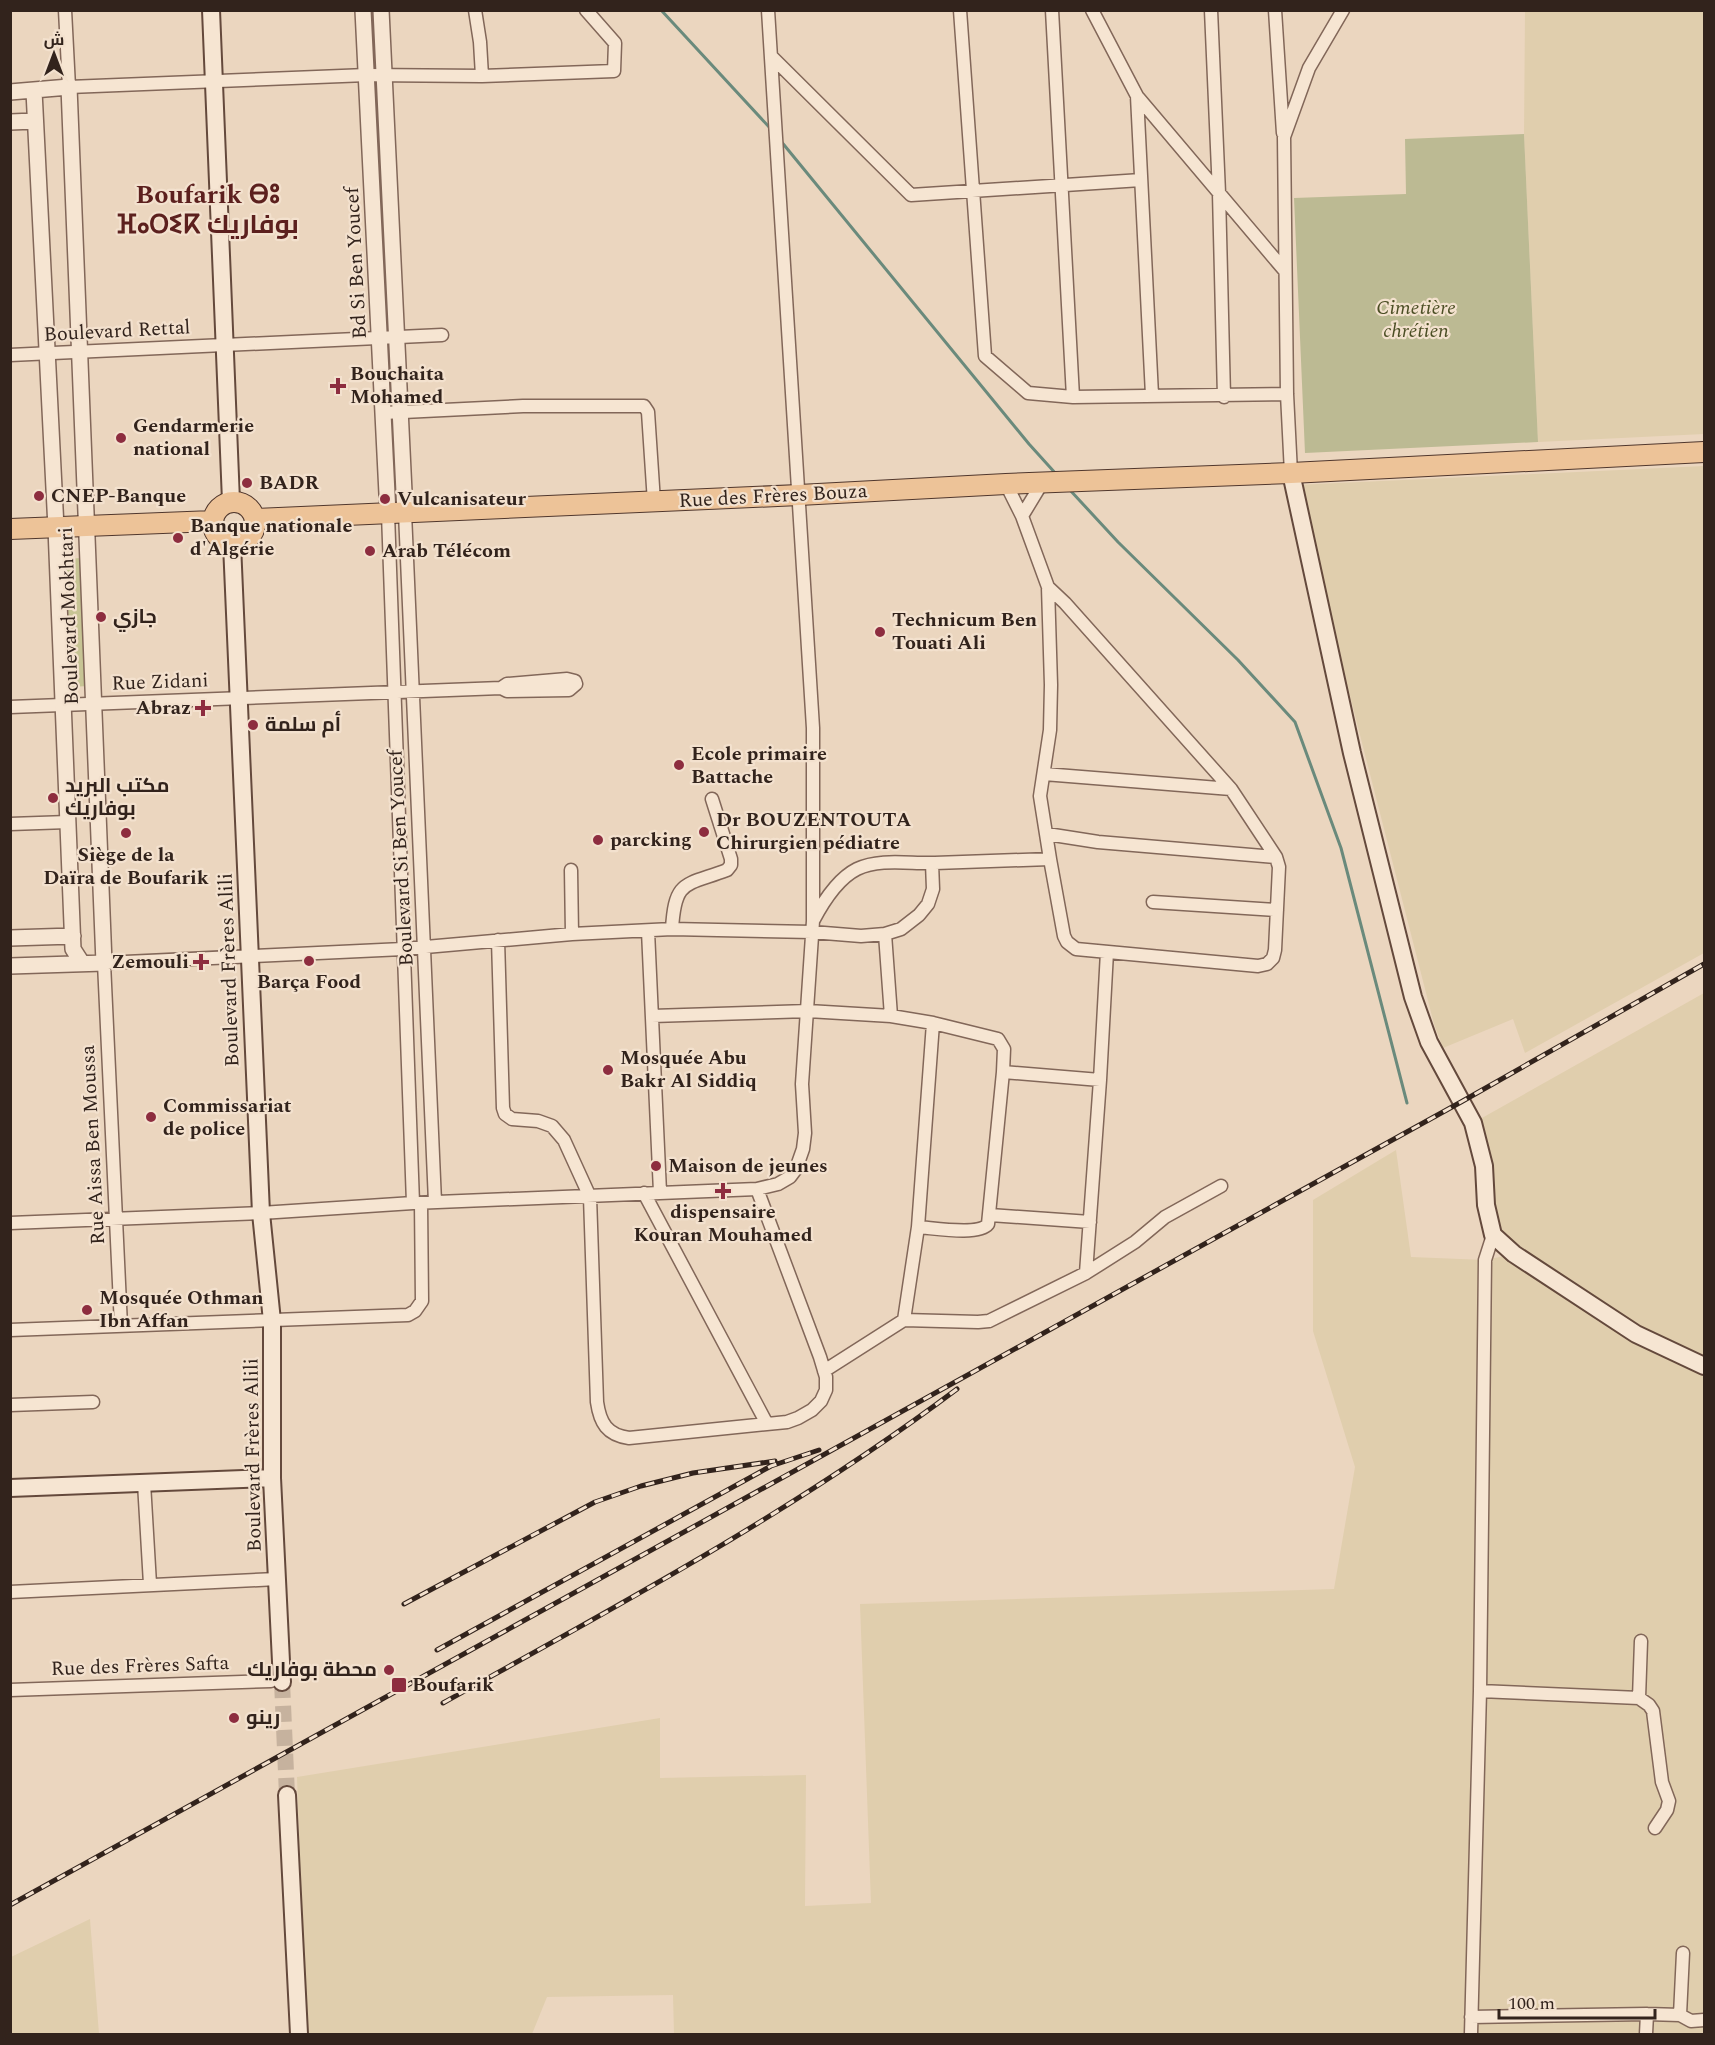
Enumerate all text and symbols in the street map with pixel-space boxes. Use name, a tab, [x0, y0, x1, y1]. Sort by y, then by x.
north arrow	[24, 24, 84, 84]
text: ش	[44, 28, 64, 52]
district label: Boufarik ⴱⵓ ⴼⴰⵔⵉⴽ بوفاريك	[117, 175, 299, 245]
street label: Bd Si Ben Youcef	[337, 184, 375, 340]
park label: Cimetière chrétien	[1376, 293, 1456, 346]
street label: Boulevard Rettal	[43, 312, 191, 350]
place label: Bouchaita Mohamed	[350, 359, 445, 412]
marker: Bouchaita Mohamed	[331, 379, 345, 393]
place label: Gendarmerie national	[133, 411, 254, 464]
marker: Gendarmerie national	[114, 431, 128, 445]
place label: BADR	[259, 468, 319, 498]
marker: BADR	[240, 476, 254, 490]
street label: Rue des Frères Bouza	[678, 476, 868, 516]
place label: CNEP-Banque	[51, 481, 186, 511]
place label: Vulcanisateur	[397, 484, 527, 514]
marker: CNEP-Banque	[32, 489, 46, 503]
marker: Vulcanisateur	[378, 492, 392, 506]
place label: Banque nationale d'Algérie	[190, 511, 352, 564]
street label: Boulevard Mokhtari	[51, 526, 87, 706]
marker: Banque nationale d'Algérie	[171, 531, 185, 545]
place label: Arab Télécom	[382, 536, 511, 566]
marker: Arab Télécom	[363, 544, 377, 558]
place label: جازي	[113, 602, 157, 632]
place label: Technicum Ben Touati Ali	[892, 605, 1037, 658]
marker: جازي	[94, 610, 108, 624]
marker: Technicum Ben Touati Ali	[873, 625, 887, 639]
street label: Rue Zidani	[111, 665, 209, 699]
place label: Abraz	[135, 693, 191, 723]
marker: Abraz	[196, 701, 210, 715]
place label: أم سلمة	[265, 710, 341, 740]
marker: أم سلمة	[246, 718, 260, 732]
place label: Ecole primaire Battache	[691, 739, 827, 792]
street label: Boulevard Si Ben Youcef	[380, 747, 422, 967]
marker: Ecole primaire Battache	[672, 758, 686, 772]
place label: مكتب البريد بوفاريك	[65, 771, 169, 824]
marker: مكتب البريد بوفاريك	[46, 791, 60, 805]
place label: Dr BOUZENTOUTA Chirurgien pédiatre	[716, 805, 912, 858]
place label: parcking	[610, 825, 692, 855]
marker: Dr BOUZENTOUTA Chirurgien pédiatre	[697, 825, 711, 839]
marker: Siège de la Daïra de Boufarik	[119, 826, 133, 840]
marker: parcking	[591, 833, 605, 847]
place label: Siège de la Daïra de Boufarik	[43, 840, 209, 893]
street label: Boulevard Frères Alili	[211, 872, 247, 1068]
place label: Zemouli	[111, 947, 189, 977]
marker: Barça Food	[302, 954, 316, 968]
marker: Zemouli	[194, 955, 208, 969]
place label: Barça Food	[257, 967, 362, 997]
place label: Mosquée Abu Bakr Al Siddiq	[620, 1043, 757, 1096]
street label: Rue Aissa Ben Moussa	[73, 1044, 113, 1246]
marker: Mosquée Abu Bakr Al Siddiq	[601, 1063, 615, 1077]
place label: Commissariat de police	[163, 1091, 292, 1144]
marker: Commissariat de police	[144, 1110, 158, 1124]
place label: Maison de jeunes	[668, 1151, 828, 1181]
marker: Maison de jeunes	[649, 1159, 663, 1173]
marker: dispensaire Kouran Mouhamed	[716, 1184, 730, 1198]
place label: dispensaire Kouran Mouhamed	[633, 1197, 813, 1250]
place label: Mosquée Othman Ibn Affan	[99, 1283, 264, 1336]
marker: Mosquée Othman Ibn Affan	[80, 1303, 94, 1317]
street label: Boulevard Frères Alili	[236, 1358, 270, 1552]
street label: Rue des Frères Safta	[50, 1648, 230, 1684]
place label: محطة بوفاريك	[247, 1655, 377, 1685]
marker: محطة بوفاريك	[382, 1663, 396, 1677]
place label: Boufarik	[412, 1670, 494, 1700]
marker: Boufarik	[390, 1676, 408, 1694]
place label: رينو	[246, 1703, 280, 1733]
marker: رينو	[227, 1711, 241, 1725]
scale bar	[1499, 1982, 1655, 2020]
text: 100 m	[1508, 1990, 1555, 2017]

